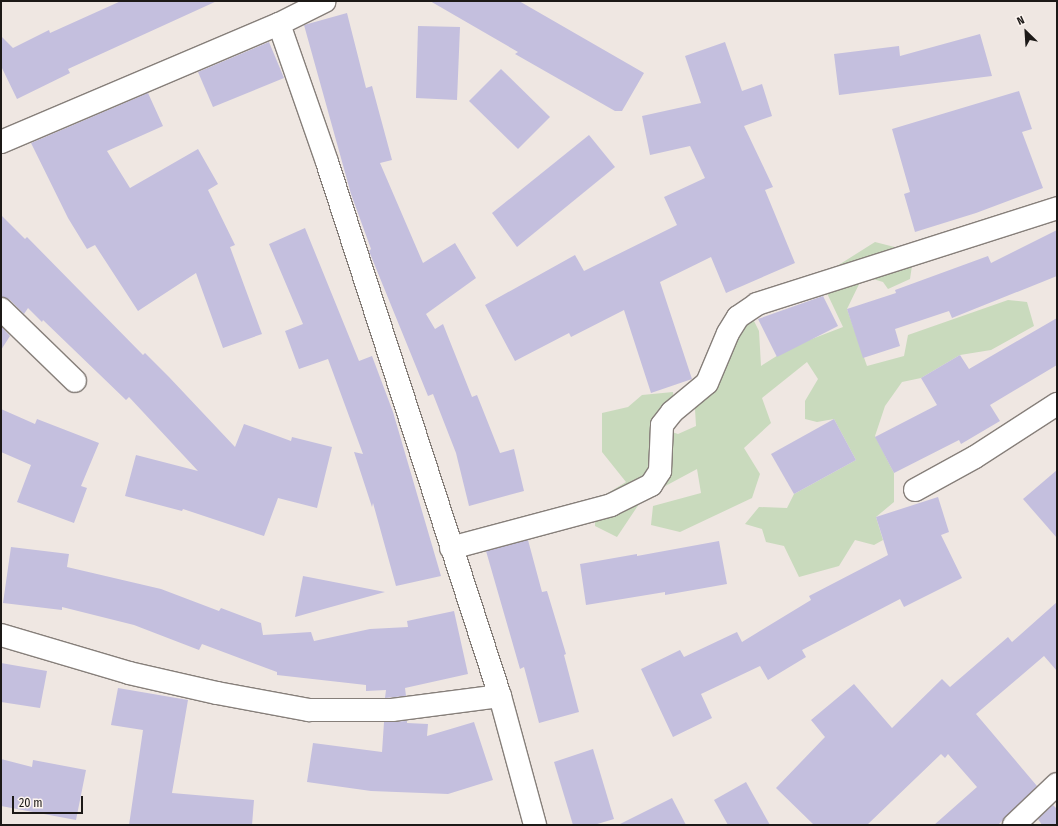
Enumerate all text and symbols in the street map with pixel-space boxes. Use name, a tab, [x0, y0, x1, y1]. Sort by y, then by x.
north arrow	[1006, 12, 1046, 52]
text: N	[1015, 13, 1026, 28]
scale bar	[14, 788, 85, 814]
text: 20 m	[19, 796, 43, 810]

